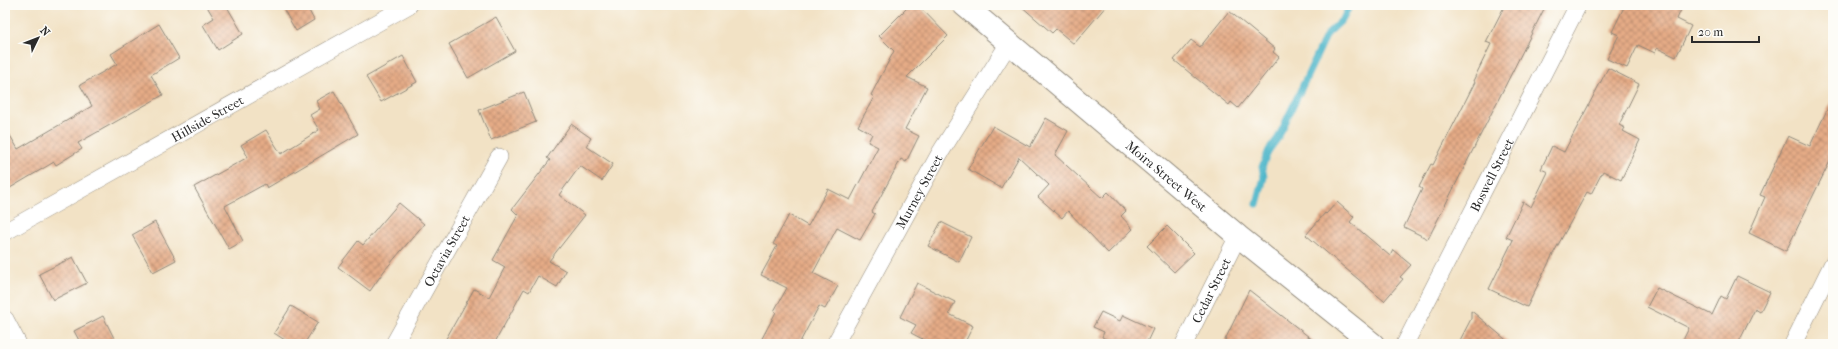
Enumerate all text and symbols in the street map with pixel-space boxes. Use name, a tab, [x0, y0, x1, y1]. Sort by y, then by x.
north arrow	[18, 18, 58, 58]
scale bar	[1692, 18, 1759, 44]
text: N	[37, 24, 53, 39]
text: 20 m	[1698, 25, 1723, 39]
street label: Hillside Street	[168, 92, 246, 145]
street label: Boswell Street	[1466, 135, 1516, 214]
street label: Moira Street West	[1123, 137, 1210, 214]
street label: Murney Street	[892, 151, 945, 231]
street label: Octavia Street	[420, 212, 473, 289]
street label: Cedar Street	[1188, 255, 1234, 325]

